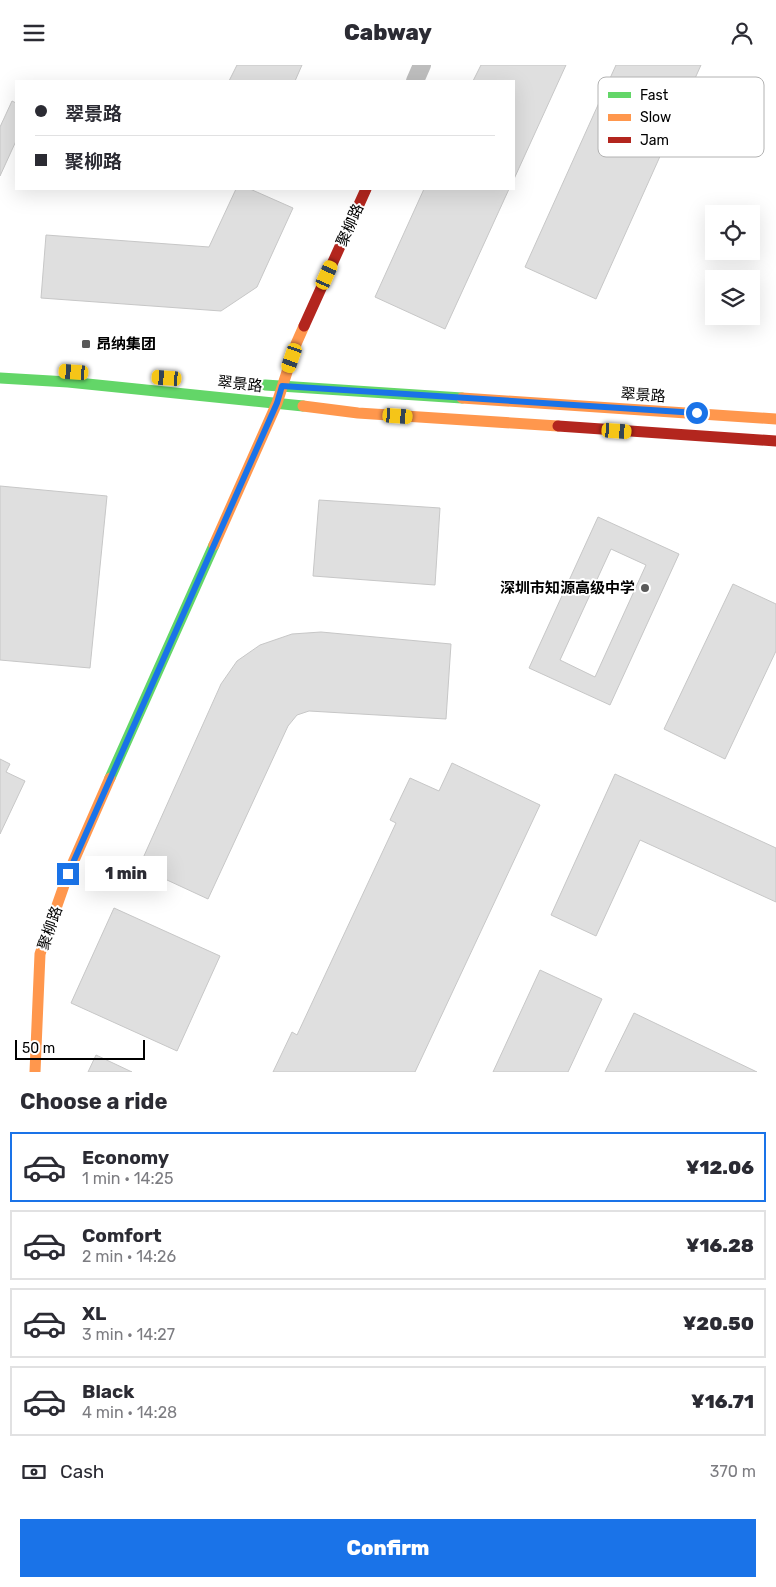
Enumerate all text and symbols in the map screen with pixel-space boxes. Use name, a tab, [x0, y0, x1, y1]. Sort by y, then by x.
icon: menu	[20, 19, 48, 47]
text: Cabway	[344, 19, 432, 46]
icon: person	[728, 19, 756, 47]
legend	[598, 77, 764, 157]
text: Fast	[640, 87, 669, 104]
text: 翠景路	[65, 102, 122, 125]
text: Slow	[640, 109, 671, 126]
text: Jam	[640, 132, 669, 149]
text: 聚柳路	[65, 150, 122, 173]
street label: 聚柳路	[333, 201, 367, 249]
map controls	[705, 205, 760, 325]
button: locate	[705, 205, 760, 260]
car	[314, 258, 339, 292]
button: layers	[705, 270, 760, 325]
place label: 昂纳集团	[96, 335, 156, 353]
marker: 昂纳集团	[80, 338, 92, 350]
car	[280, 341, 303, 375]
car	[58, 363, 89, 381]
car	[151, 369, 182, 387]
street label: 翠景路	[217, 373, 263, 395]
street label: 翠景路	[620, 384, 666, 406]
route start	[686, 402, 708, 424]
car	[382, 407, 413, 425]
car	[601, 422, 632, 440]
place label: 深圳市知源高级中学	[500, 579, 635, 597]
marker: 深圳市知源高级中学	[639, 582, 651, 594]
callout: 1 min	[86, 857, 168, 891]
route end	[57, 863, 79, 885]
text: 1 min	[105, 864, 147, 883]
street label: 聚柳路	[34, 904, 66, 952]
scale bar	[15, 1037, 145, 1060]
text: 50 m	[22, 1040, 55, 1057]
text: Choose a ride	[20, 1088, 167, 1115]
icon: car	[22, 1145, 67, 1190]
text: Economy	[82, 1146, 169, 1169]
text: ¥12.06	[686, 1156, 754, 1179]
text: 1 min · 14:25	[82, 1169, 173, 1188]
icon: car	[22, 1223, 67, 1268]
text: Comfort	[82, 1224, 162, 1247]
text: ¥16.28	[686, 1234, 754, 1257]
text: 2 min · 14:26	[82, 1247, 176, 1266]
icon: car	[22, 1301, 67, 1346]
text: XL	[82, 1302, 106, 1325]
text: ¥20.50	[683, 1312, 754, 1335]
text: 3 min · 14:27	[82, 1325, 175, 1344]
icon: car	[22, 1379, 67, 1424]
text: Black	[82, 1380, 134, 1403]
text: ¥16.71	[691, 1390, 754, 1413]
text: 4 min · 14:28	[82, 1403, 177, 1422]
icon: cash	[20, 1458, 48, 1486]
text: Cash	[60, 1460, 104, 1483]
text: 370 m	[710, 1462, 756, 1481]
button: Confirm	[20, 1519, 756, 1577]

